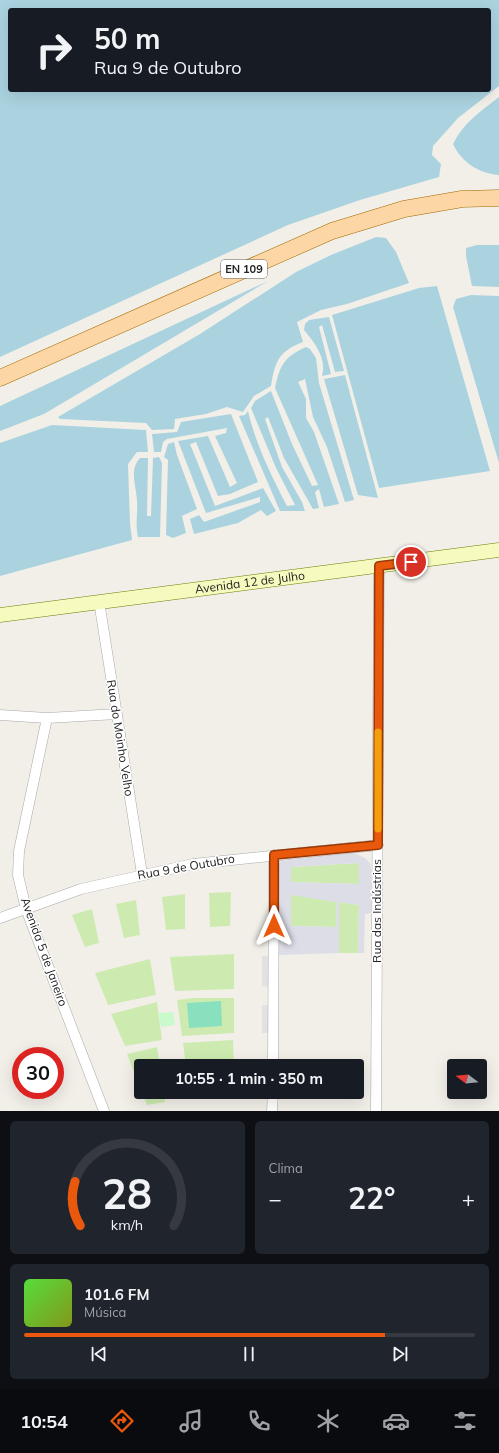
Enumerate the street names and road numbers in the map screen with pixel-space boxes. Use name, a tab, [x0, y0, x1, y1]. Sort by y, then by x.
road number: EN 109	[221, 260, 267, 278]
street label: Avenida 12 de Julho	[194, 567, 306, 597]
street label: Rua do Moinho Velho	[104, 679, 137, 797]
street label: Rua 9 de Outubro	[136, 851, 236, 882]
street label: Rua das Indústrias	[369, 859, 384, 963]
street label: Avenida 5 de Janeiro	[18, 895, 71, 1008]

